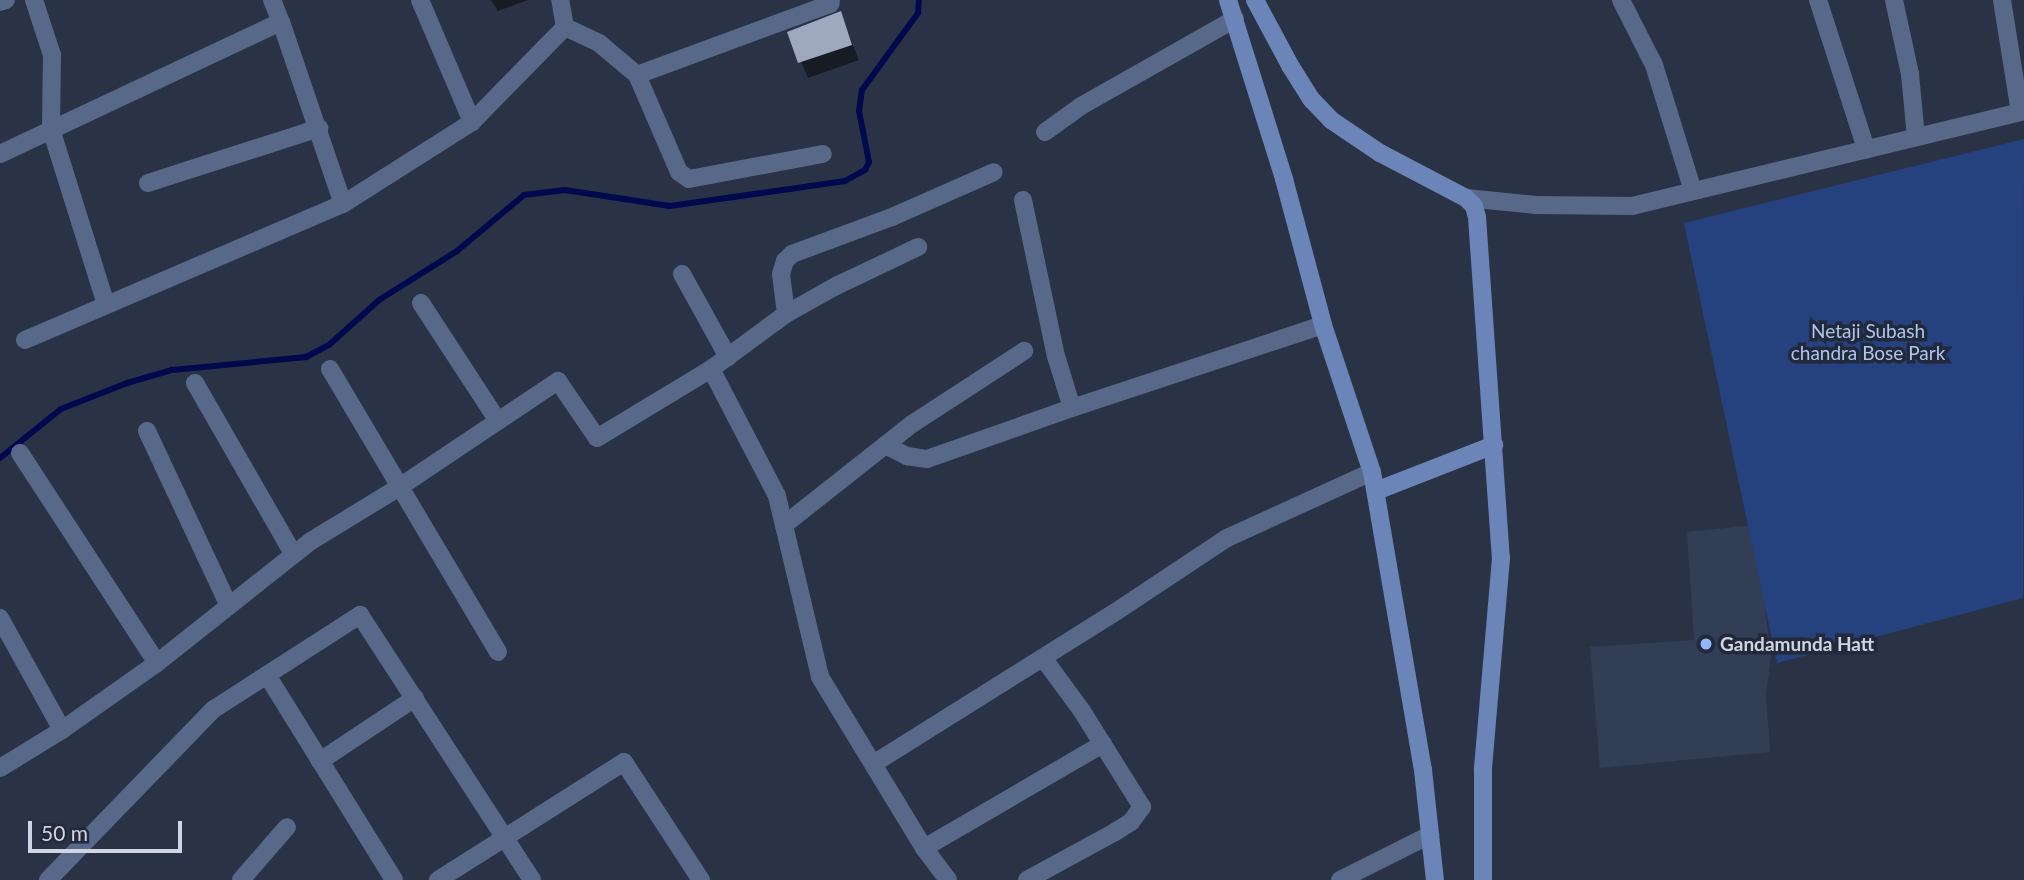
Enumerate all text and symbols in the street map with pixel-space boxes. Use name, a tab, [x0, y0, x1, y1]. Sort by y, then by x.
park label: Netaji Subash chandra Bose Park	[1791, 320, 1945, 364]
place label: Gandamunda Hatt	[1720, 633, 1874, 655]
marker: Gandamunda Hatt	[1698, 636, 1714, 652]
scale bar	[32, 806, 186, 850]
text: 50 m	[41, 820, 88, 845]

